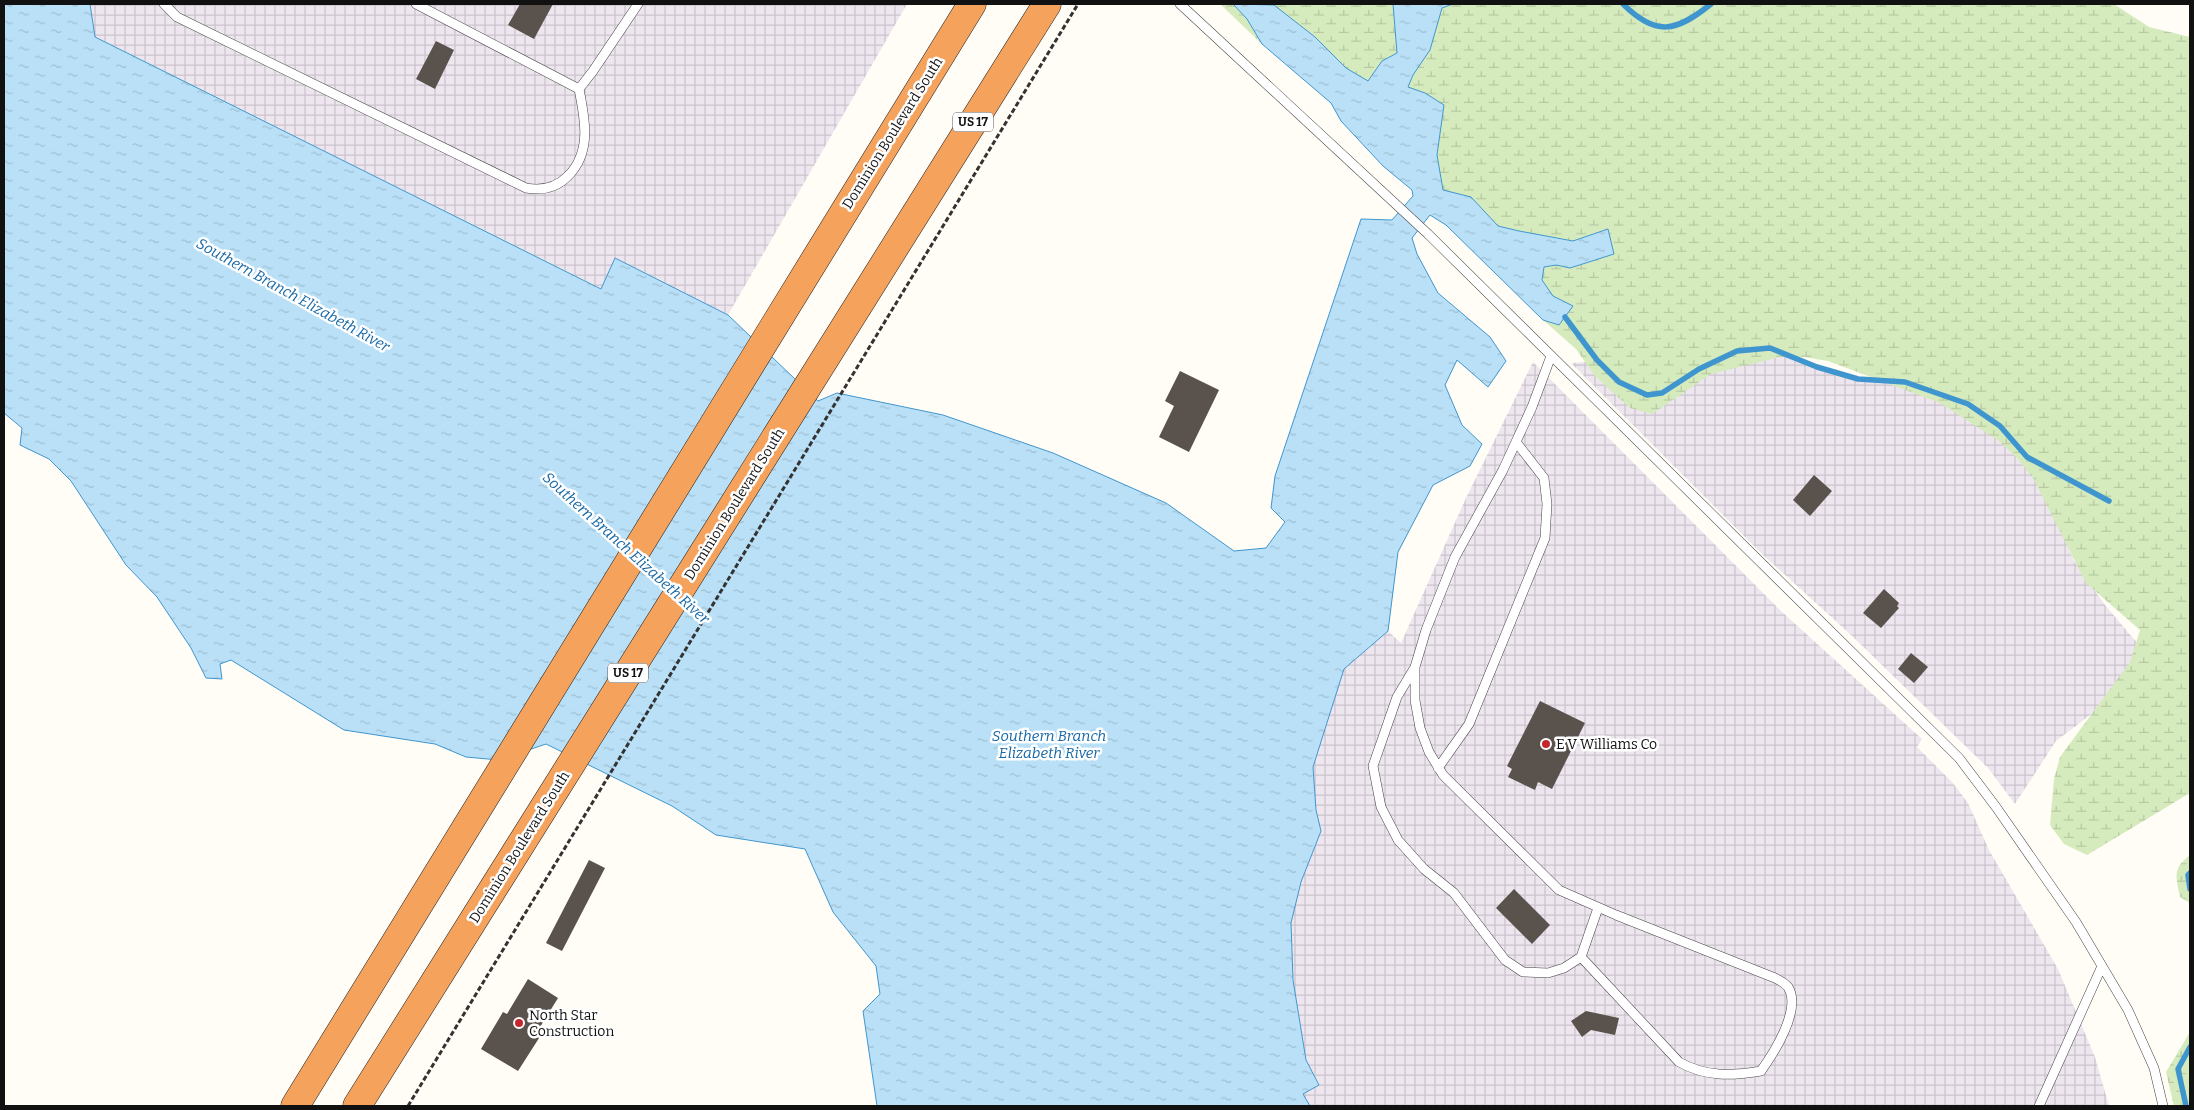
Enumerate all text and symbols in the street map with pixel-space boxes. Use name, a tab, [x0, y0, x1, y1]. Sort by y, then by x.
street label: Dominion Boulevard South	[839, 54, 946, 212]
road number: US 17	[953, 112, 993, 132]
water label: Southern Branch Elizabeth River	[193, 234, 393, 356]
street label: Dominion Boulevard South	[681, 425, 788, 583]
water label: Southern Branch Elizabeth River	[539, 468, 714, 628]
road number: US 17	[608, 664, 648, 682]
water label: Southern Branch Elizabeth River	[992, 727, 1106, 762]
place label: E V Williams Co	[1556, 736, 1657, 753]
marker: E V Williams Co	[1540, 738, 1552, 750]
street label: Dominion Boulevard South	[466, 768, 573, 926]
place label: North Star Construction	[529, 1007, 614, 1040]
marker: North Star Construction	[513, 1017, 525, 1029]

